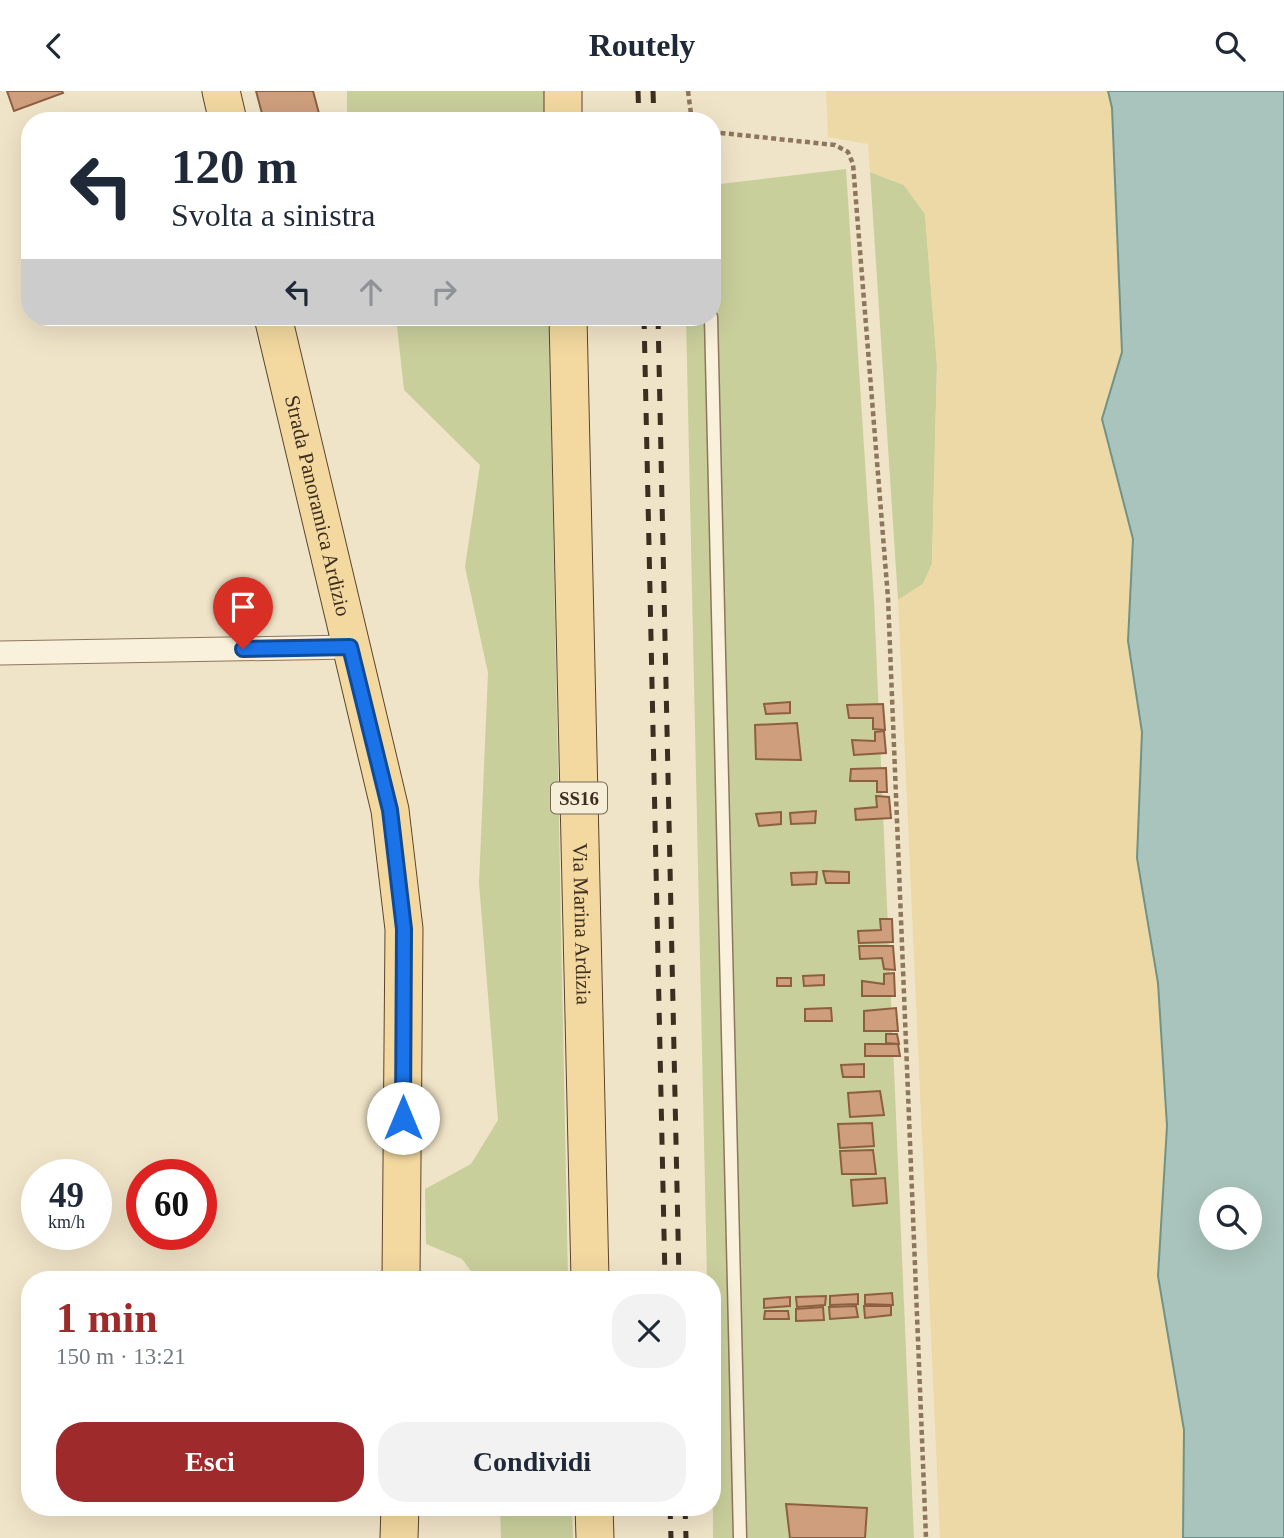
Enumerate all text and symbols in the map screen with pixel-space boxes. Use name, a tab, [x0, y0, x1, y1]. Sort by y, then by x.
icon: back	[35, 27, 73, 65]
text: Routely	[589, 27, 695, 63]
icon: search	[1211, 27, 1249, 65]
text: 120 m	[171, 139, 298, 194]
icon: left	[56, 140, 147, 231]
text: Svolta a sinistra	[171, 197, 375, 233]
icon: left	[279, 273, 317, 311]
icon: ahead	[352, 273, 390, 311]
icon: right	[425, 273, 463, 311]
street label: Strada Panoramica Ardizio	[280, 393, 356, 619]
pin	[213, 577, 273, 649]
icon: arrive	[224, 588, 262, 626]
road number: SS16	[551, 783, 607, 813]
street label: Via Marina Ardizia	[568, 843, 596, 1006]
position arrow	[366, 1081, 440, 1155]
speed limit sign: 60	[126, 1159, 217, 1250]
text: 49	[49, 1176, 84, 1215]
map controls	[1199, 1187, 1262, 1250]
button: search	[1199, 1187, 1262, 1250]
text: km/h	[48, 1212, 85, 1232]
button: close	[612, 1294, 686, 1368]
text: 1 min	[56, 1295, 158, 1341]
text: 150 m · 13:21	[56, 1344, 186, 1369]
button: Esci	[56, 1422, 364, 1502]
button: Condividi	[378, 1422, 686, 1502]

